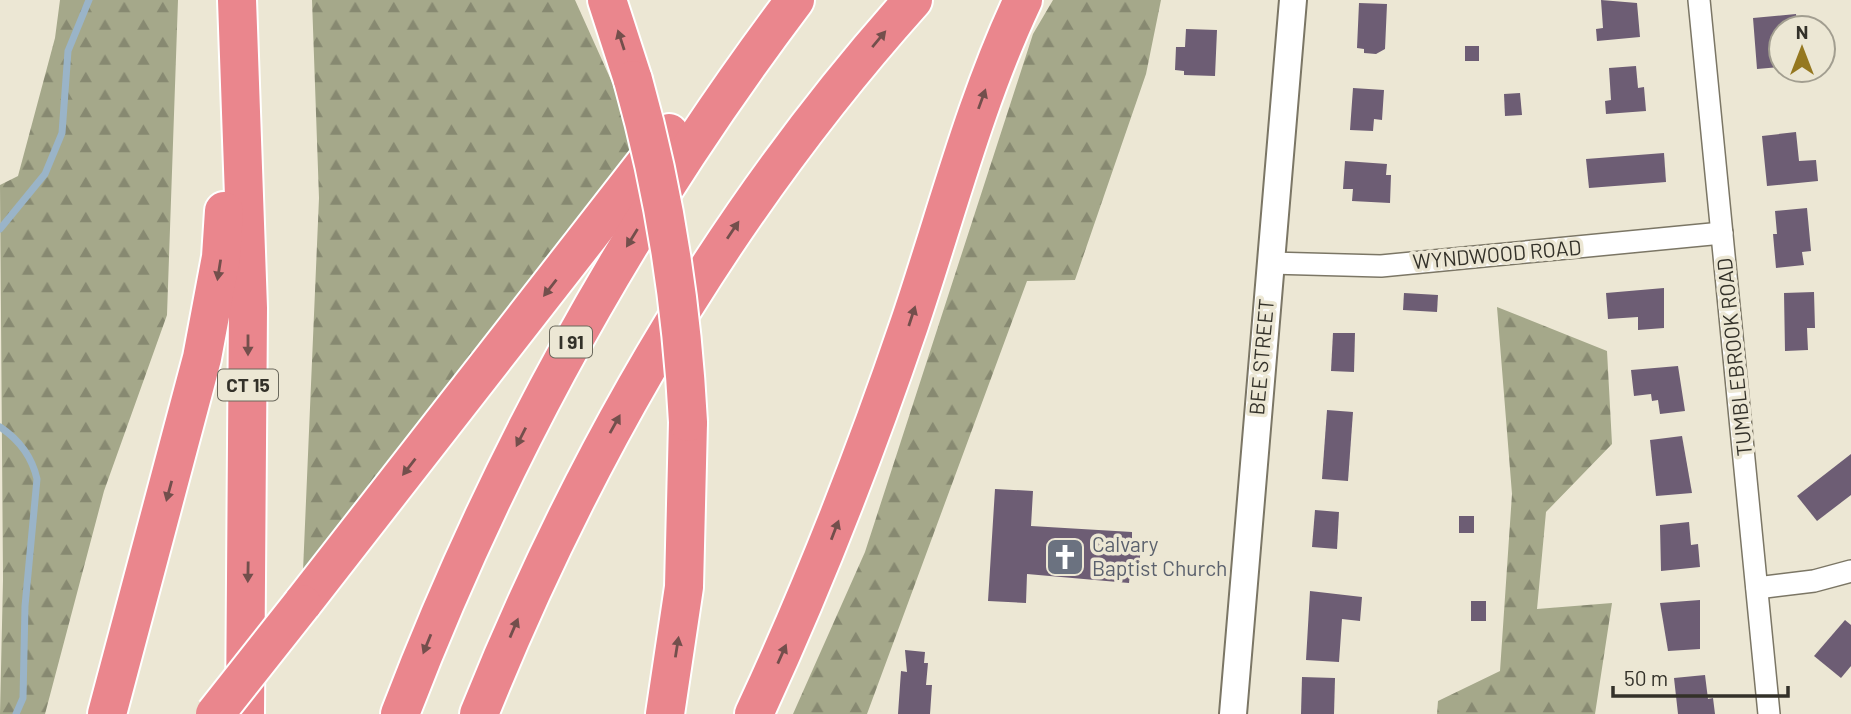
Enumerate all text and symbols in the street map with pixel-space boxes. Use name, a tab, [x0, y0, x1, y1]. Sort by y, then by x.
north arrow	[1767, 14, 1837, 84]
text: N	[1796, 20, 1808, 43]
one-way arrow	[615, 29, 626, 50]
one-way arrow	[871, 30, 886, 47]
one-way arrow	[976, 89, 987, 110]
one-way arrow	[726, 220, 739, 239]
one-way arrow	[625, 228, 638, 248]
street label: WYNDWOOD ROAD	[1411, 234, 1582, 273]
street label: TUMBLEBROOK ROAD	[1711, 257, 1756, 458]
one-way arrow	[213, 259, 224, 281]
one-way arrow	[544, 279, 558, 297]
street label: BEE STREET	[1243, 298, 1278, 416]
one-way arrow	[907, 305, 918, 326]
road number: I 91	[550, 326, 592, 358]
one-way arrow	[242, 334, 254, 356]
road number: CT 15	[218, 370, 278, 400]
one-way arrow	[609, 415, 621, 434]
one-way arrow	[516, 427, 527, 447]
one-way arrow	[402, 458, 417, 475]
one-way arrow	[163, 481, 174, 503]
one-way arrow	[829, 519, 840, 540]
place label: Calvary Baptist Church	[1092, 531, 1227, 580]
church icon: Calvary Baptist Church	[1044, 536, 1086, 578]
one-way arrow	[242, 561, 254, 583]
one-way arrow	[509, 618, 520, 639]
one-way arrow	[422, 633, 433, 654]
one-way arrow	[672, 636, 683, 658]
one-way arrow	[777, 643, 788, 664]
scale bar	[1613, 654, 1788, 698]
text: 50 m	[1624, 665, 1668, 690]

